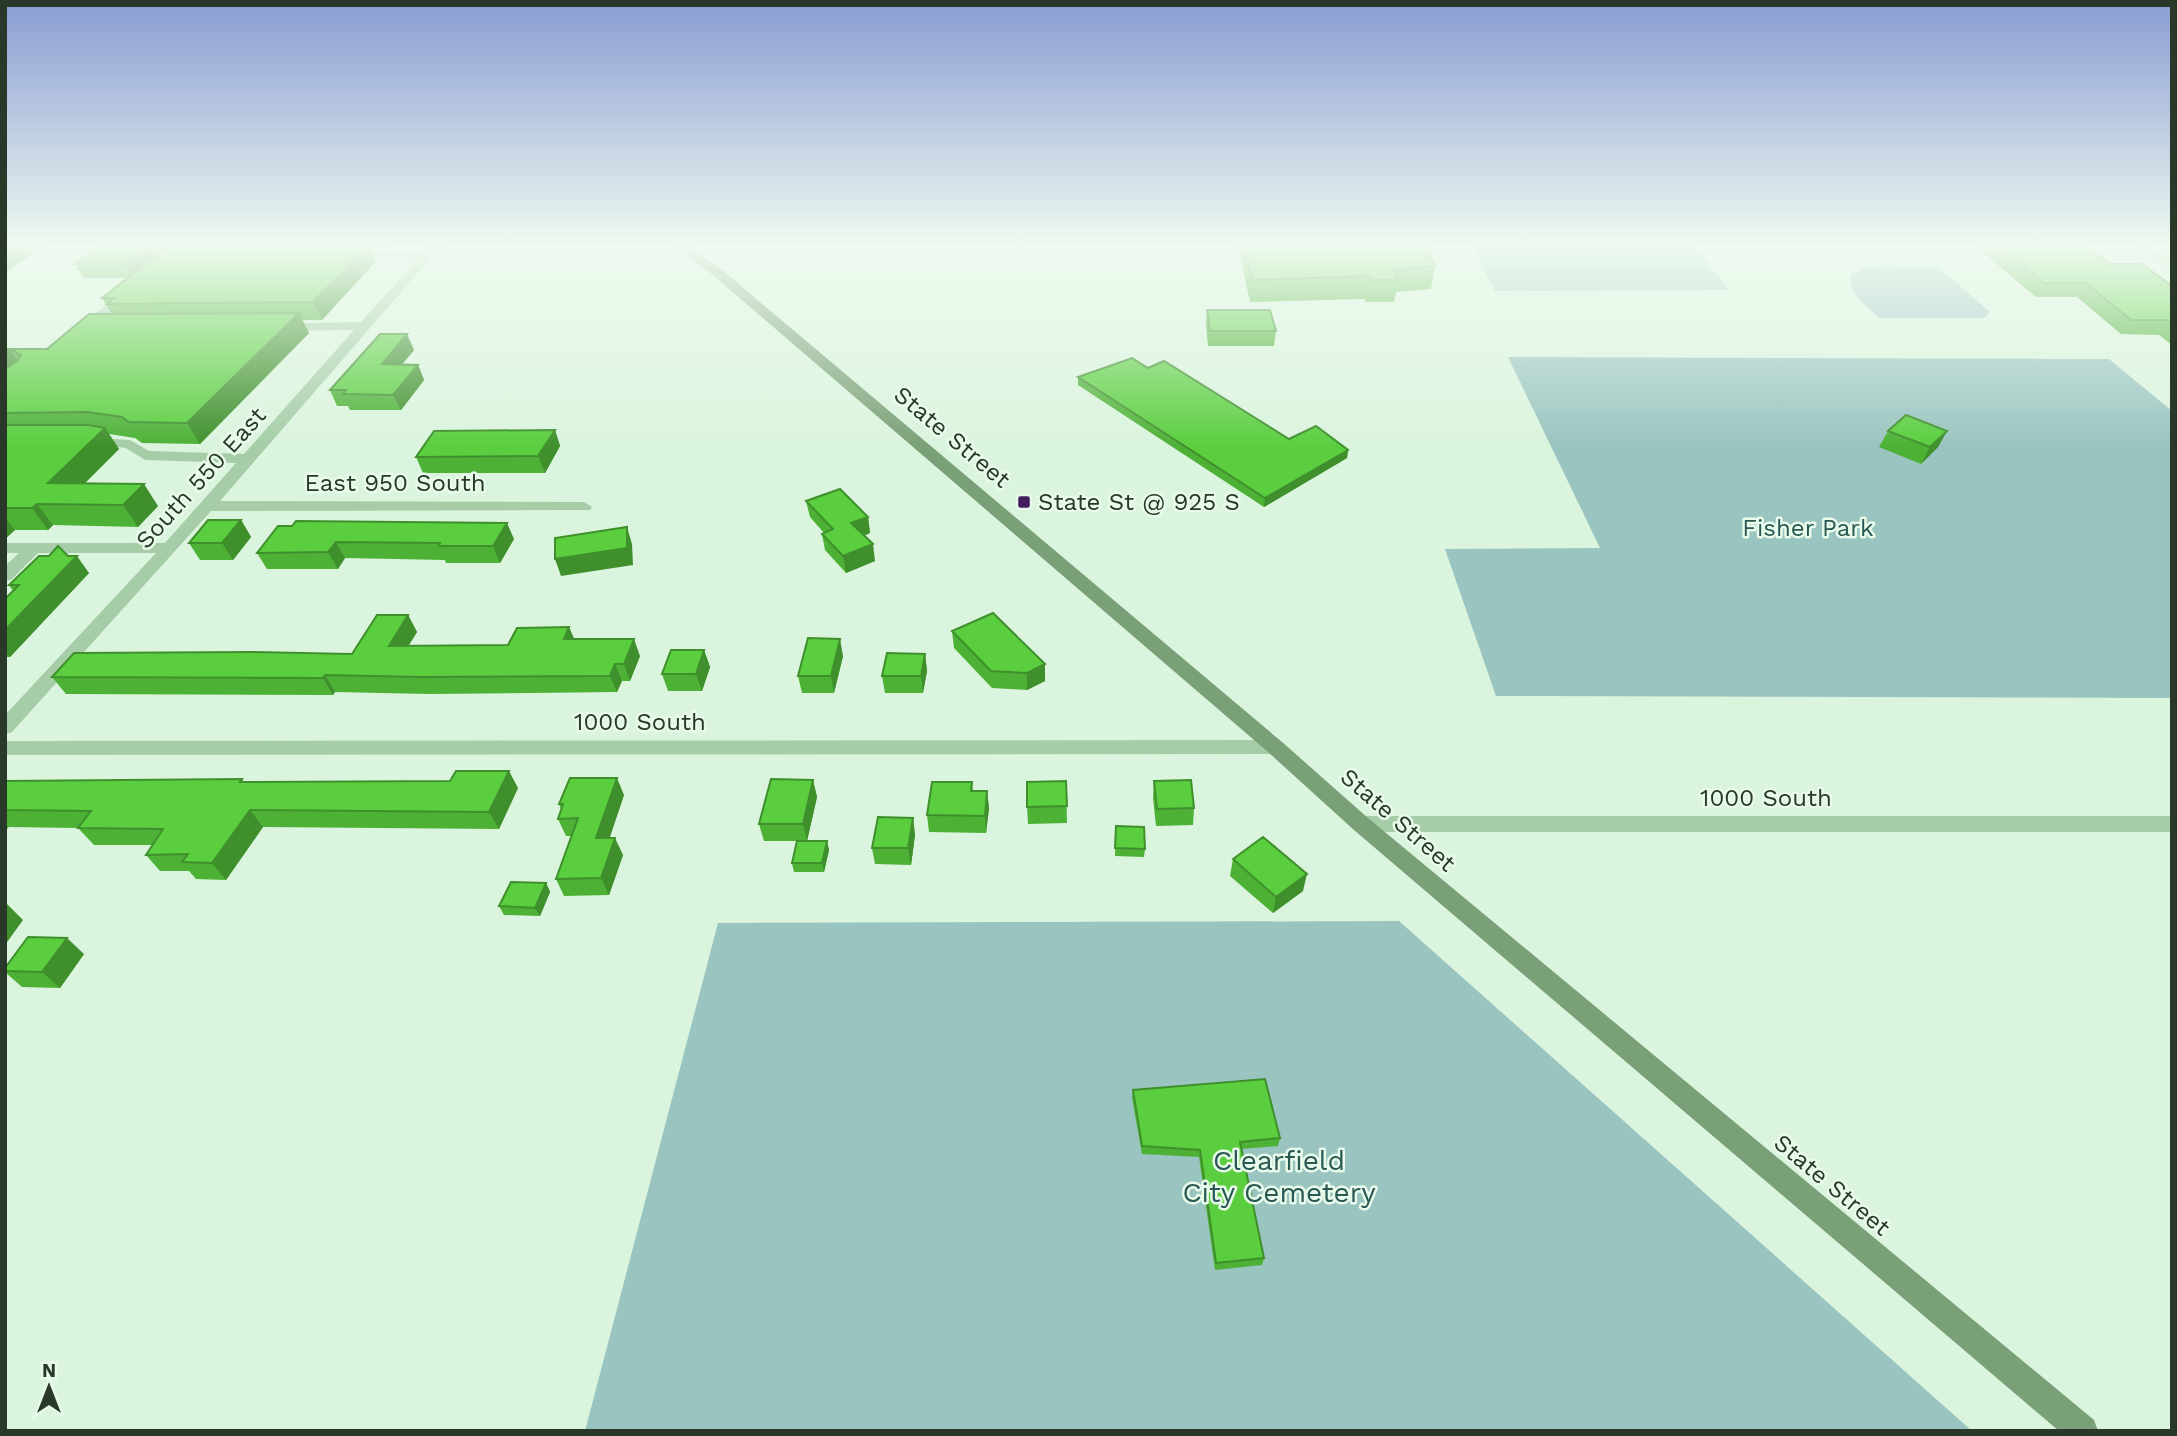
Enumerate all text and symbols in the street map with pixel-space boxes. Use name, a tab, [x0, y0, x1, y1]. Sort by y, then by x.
street label: State Street	[888, 380, 1016, 494]
street label: South 550 East	[130, 402, 272, 554]
street label: East 950 South	[304, 469, 486, 497]
place label: State St @ 925 S	[1038, 488, 1240, 516]
marker: State St @ 925 S	[1016, 494, 1032, 510]
park label: Fisher Park	[1742, 514, 1874, 542]
street label: 1000 South	[574, 708, 706, 736]
street label: State Street	[1335, 763, 1461, 877]
street label: 1000 South	[1700, 784, 1832, 812]
street label: State Street	[1768, 1128, 1896, 1242]
park label: Clearfield City Cemetery	[1182, 1144, 1376, 1209]
north arrow	[14, 1352, 84, 1422]
text: N	[42, 1359, 56, 1382]

